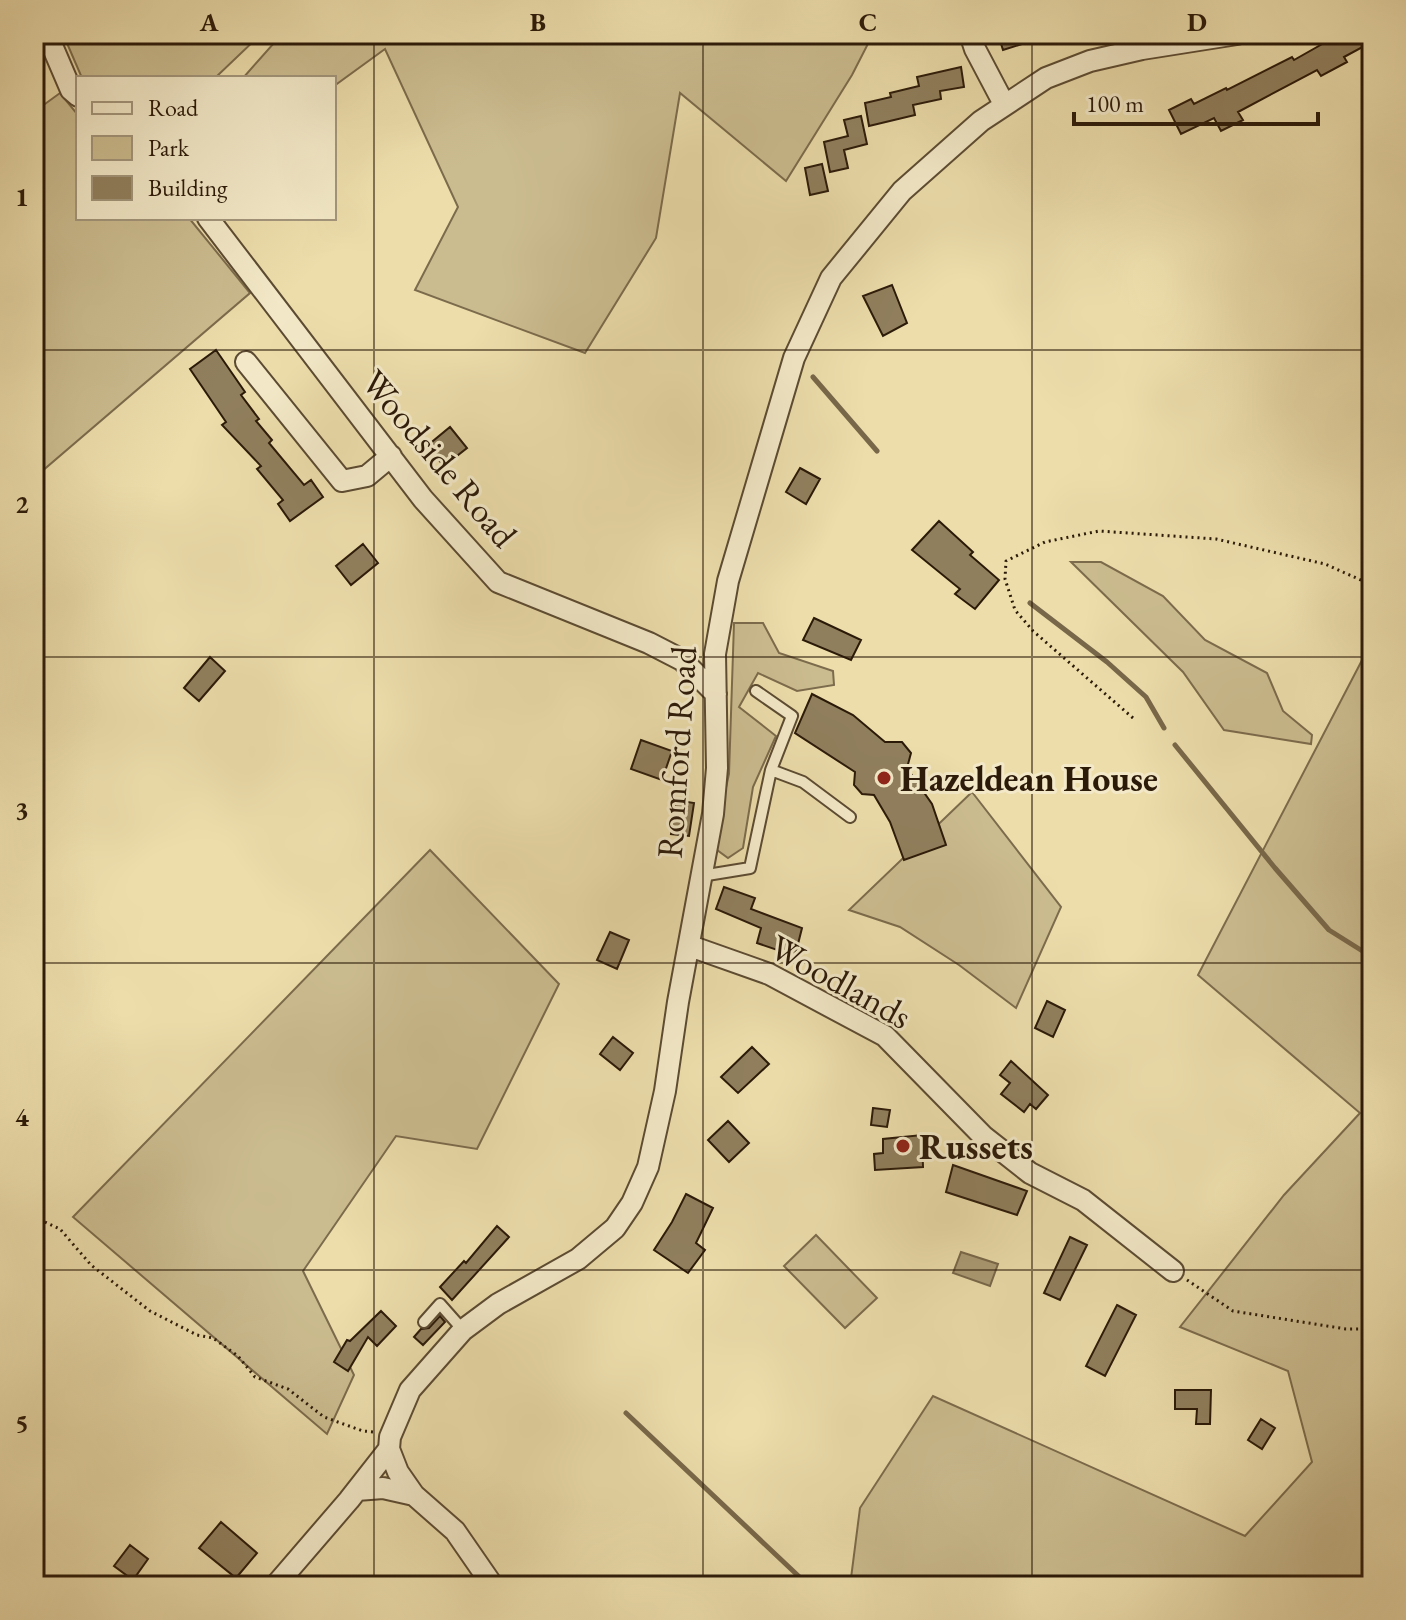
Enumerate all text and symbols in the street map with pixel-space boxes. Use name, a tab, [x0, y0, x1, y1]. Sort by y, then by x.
text: A	[199, 5, 219, 39]
text: B	[530, 5, 546, 39]
text: C	[859, 5, 877, 39]
text: D	[1187, 5, 1207, 39]
legend	[76, 76, 336, 220]
scale bar	[1074, 76, 1318, 126]
text: 100 m	[1086, 88, 1144, 119]
text: Road	[148, 92, 199, 123]
text: Park	[148, 132, 190, 163]
text: Building	[148, 172, 228, 203]
text: 1	[15, 180, 29, 214]
street label: Woodside Road	[351, 360, 528, 558]
text: 2	[15, 487, 29, 521]
street label: Romford Road	[646, 644, 707, 860]
place label: Hazeldean House	[900, 755, 1158, 802]
marker: Hazeldean House	[875, 769, 893, 787]
text: 3	[15, 793, 29, 827]
street label: Woodlands	[762, 923, 920, 1040]
text: 4	[15, 1100, 29, 1134]
place label: Russets	[919, 1123, 1033, 1170]
marker: Russets	[894, 1137, 912, 1155]
text: 5	[15, 1406, 29, 1440]

